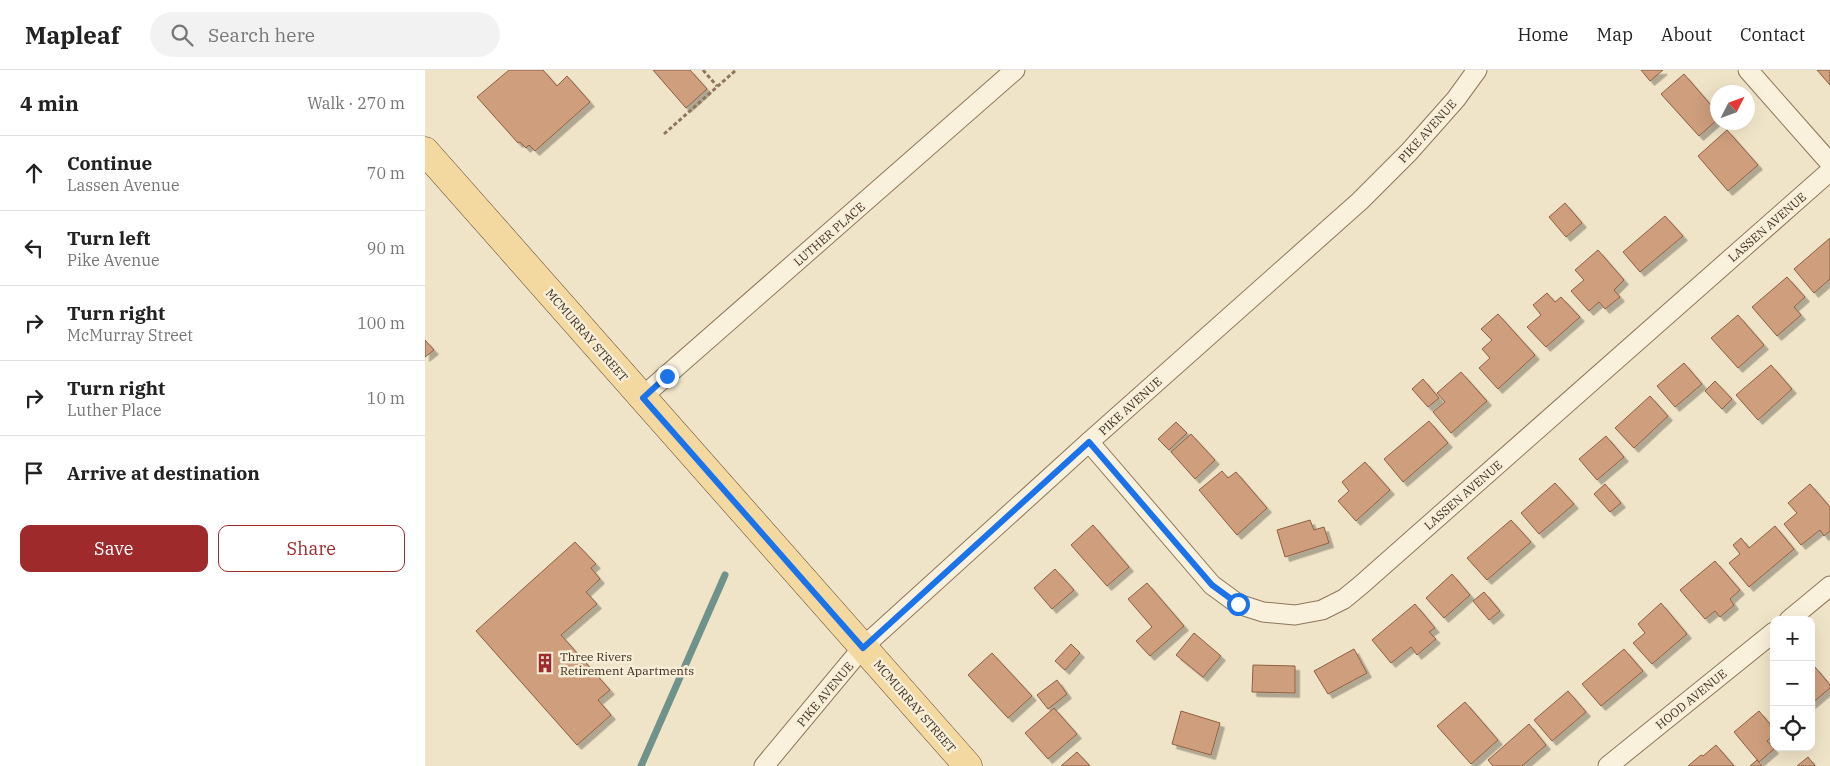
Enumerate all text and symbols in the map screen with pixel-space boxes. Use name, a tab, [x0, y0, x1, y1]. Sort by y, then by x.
search box	[150, 12, 500, 57]
text: Mapleaf	[25, 19, 120, 51]
icon: search	[168, 21, 196, 49]
text: Search here	[208, 23, 315, 47]
text: Home	[1517, 23, 1569, 46]
text: Map	[1597, 23, 1633, 46]
text: About	[1661, 23, 1712, 46]
text: Contact	[1740, 23, 1805, 46]
north arrow	[1710, 85, 1755, 130]
text: 4 min	[20, 89, 79, 117]
text: Walk · 270 m	[307, 93, 405, 113]
street label: PIKE AVENUE	[1395, 96, 1459, 166]
text: Continue	[67, 151, 152, 175]
icon: ahead	[20, 159, 48, 187]
text: 70 m	[367, 163, 405, 183]
text: Lassen Avenue	[67, 175, 180, 195]
street label: LASSEN AVENUE	[1725, 189, 1809, 265]
street label: LUTHER PLACE	[790, 199, 868, 269]
text: Turn left	[67, 226, 150, 250]
icon: left	[20, 234, 48, 262]
text: 90 m	[367, 238, 405, 258]
text: Pike Avenue	[67, 250, 160, 270]
street label: MCMURRAY STREET	[543, 286, 631, 384]
text: Turn right	[67, 301, 165, 325]
icon: right	[20, 309, 48, 337]
text: 100 m	[357, 313, 405, 333]
text: McMurray Street	[67, 325, 193, 345]
route end	[656, 365, 679, 388]
street label: PIKE AVENUE	[1095, 374, 1165, 438]
text: Turn right	[67, 376, 165, 400]
icon: right	[20, 384, 48, 412]
text: 10 m	[367, 388, 405, 408]
text: Luther Place	[67, 400, 161, 420]
street label: LASSEN AVENUE	[1421, 457, 1505, 533]
icon: arrive	[20, 459, 48, 487]
text: Arrive at destination	[67, 461, 260, 485]
button: Save	[20, 525, 208, 572]
button: Share	[218, 525, 405, 572]
route start	[1227, 593, 1250, 616]
map controls	[1770, 616, 1815, 751]
button: +	[1770, 616, 1815, 661]
place label: Three Rivers Retirement Apartments	[560, 649, 694, 678]
building icon: Three Rivers Retirement Apartments	[534, 652, 556, 674]
street label: MCMURRAY STREET	[871, 657, 959, 755]
street label: PIKE AVENUE	[794, 659, 856, 729]
button: −	[1770, 661, 1815, 706]
street label: HOOD AVENUE	[1652, 666, 1730, 732]
button: locate	[1770, 706, 1815, 751]

